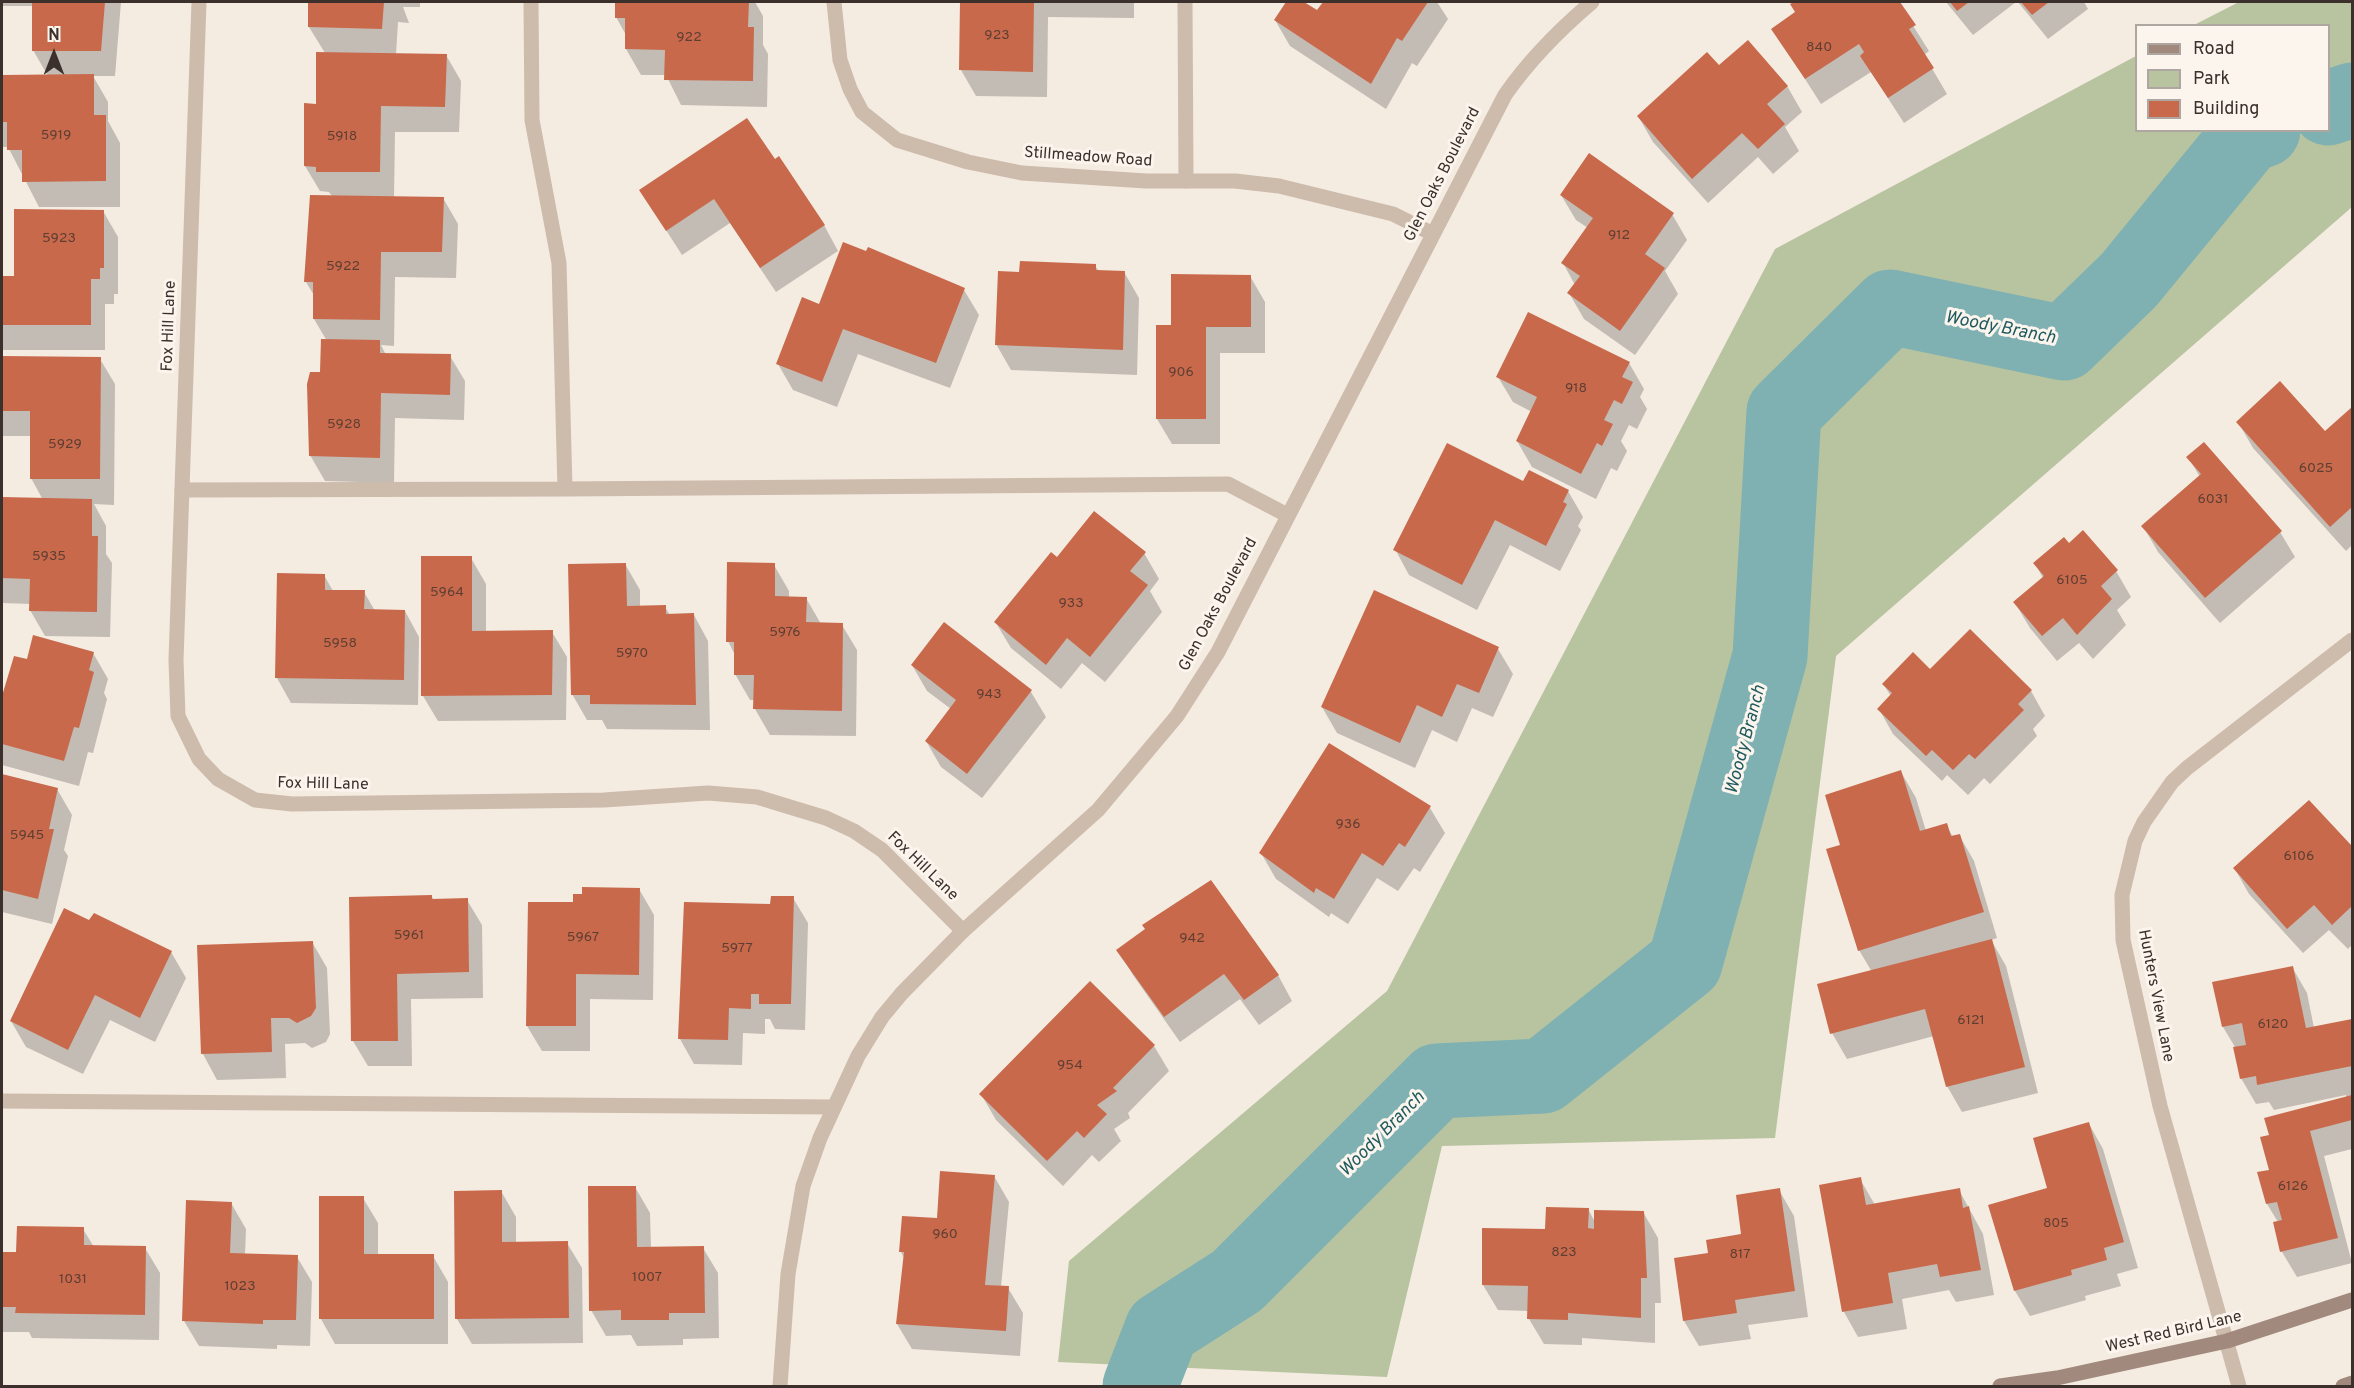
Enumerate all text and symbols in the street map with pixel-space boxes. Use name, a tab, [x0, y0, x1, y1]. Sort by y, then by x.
north arrow	[24, 24, 84, 84]
legend	[2135, 24, 2330, 132]
text: N	[48, 26, 60, 46]
house number: 923	[984, 28, 1010, 44]
house number: 922	[676, 30, 702, 46]
text: Road	[2193, 38, 2235, 61]
house number: 840	[1806, 40, 1832, 56]
text: Park	[2193, 68, 2230, 91]
text: Building	[2193, 98, 2259, 121]
street label: Glen Oaks Boulevard	[1401, 105, 1485, 245]
house number: 5919	[41, 128, 71, 144]
house number: 5918	[327, 129, 357, 145]
street label: Stillmeadow Road	[1023, 144, 1153, 172]
house number: 912	[1608, 228, 1630, 244]
house number: 5923	[42, 231, 76, 247]
house number: 5922	[326, 259, 360, 275]
street label: Fox Hill Lane	[159, 280, 181, 372]
water label: Woody Branch	[1943, 308, 2057, 350]
house number: 906	[1168, 365, 1194, 381]
house number: 918	[1565, 381, 1587, 397]
house number: 5928	[327, 417, 361, 433]
house number: 5929	[48, 437, 82, 453]
house number: 6025	[2299, 461, 2333, 477]
house number: 6031	[2198, 492, 2228, 508]
street label: Glen Oaks Boulevard	[1176, 535, 1262, 675]
house number: 5935	[32, 549, 66, 565]
house number: 6105	[2056, 573, 2088, 589]
house number: 5964	[430, 585, 464, 601]
house number: 933	[1058, 596, 1084, 612]
house number: 5976	[769, 625, 801, 641]
house number: 5958	[323, 636, 357, 652]
house number: 5970	[616, 646, 648, 662]
water label: Woody Branch	[1722, 683, 1772, 797]
house number: 943	[976, 687, 1002, 703]
street label: Fox Hill Lane	[277, 775, 369, 795]
house number: 936	[1335, 817, 1361, 833]
house number: 5945	[10, 828, 44, 844]
street label: Fox Hill Lane	[883, 828, 961, 906]
house number: 6106	[2284, 849, 2314, 865]
house number: 5961	[394, 928, 424, 944]
street label: Hunters View Lane	[2133, 928, 2177, 1064]
house number: 5967	[567, 930, 599, 946]
house number: 942	[1179, 931, 1205, 947]
house number: 5977	[721, 941, 753, 957]
house number: 6121	[1957, 1013, 1985, 1029]
house number: 6120	[2257, 1017, 2289, 1033]
house number: 954	[1057, 1058, 1083, 1074]
water label: Woody Branch	[1336, 1088, 1430, 1182]
house number: 6126	[2278, 1179, 2308, 1195]
house number: 805	[2043, 1216, 2069, 1232]
house number: 960	[932, 1227, 958, 1243]
house number: 823	[1551, 1245, 1577, 1261]
house number: 817	[1730, 1247, 1750, 1263]
house number: 1007	[632, 1270, 662, 1286]
house number: 1031	[59, 1272, 87, 1288]
house number: 1023	[224, 1279, 256, 1295]
street label: West Red Bird Lane	[2104, 1308, 2244, 1358]

